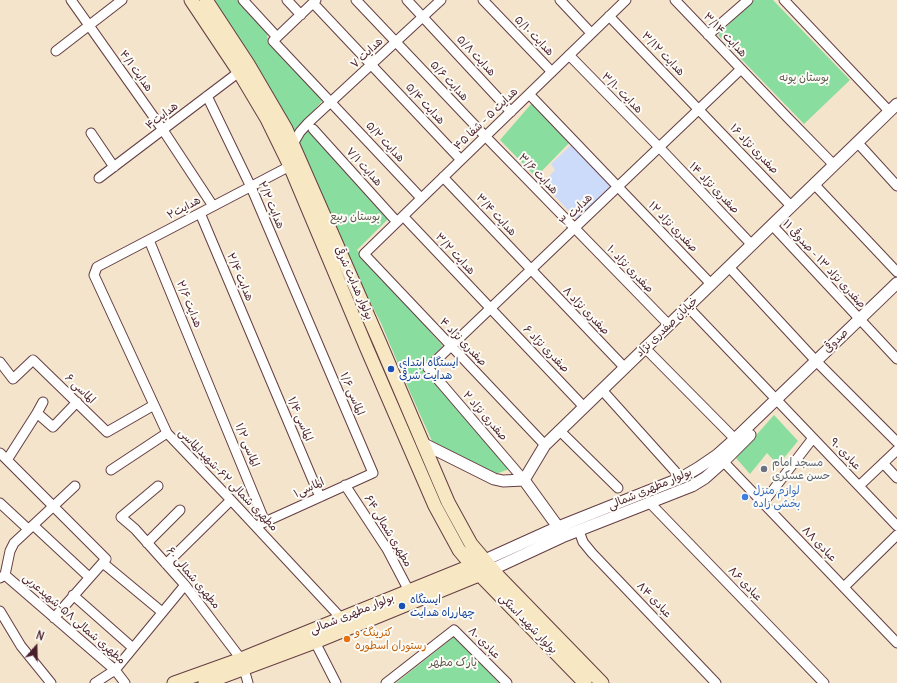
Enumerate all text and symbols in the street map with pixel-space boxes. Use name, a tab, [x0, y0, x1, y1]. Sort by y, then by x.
street label: هدایت ۳/۱۴	[701, 10, 749, 60]
street label: هدایت ۵/۱۰	[512, 13, 556, 59]
street label: هدایت ۳/۱۲	[639, 29, 687, 79]
street label: هدایت ۵/۸	[454, 33, 498, 79]
street label: هدایت ۷	[348, 35, 386, 71]
street label: هدایت ۴/۱	[117, 48, 155, 94]
street label: هدایت ۵/۶	[427, 58, 471, 104]
street label: هدایت ۳/۱۰	[599, 70, 645, 116]
park label: بوستان پونه	[779, 71, 829, 85]
street label: هدایت ۵/۴	[403, 81, 447, 127]
street label: هدایت ۵ - شفا ۴۵	[451, 85, 521, 153]
street label: هدایت۴	[143, 100, 181, 132]
street label: هدایت ۵/۲	[363, 119, 407, 165]
street label: صفدری نژاد ۱۶	[727, 121, 781, 177]
street label: هدایت ۷/۱	[343, 145, 385, 189]
street label: هدایت ۳/۶	[515, 151, 561, 197]
street label: صفدری نژاد ۱۴	[686, 160, 742, 216]
street label: هدایت ۲/۲	[255, 179, 287, 231]
street label: هدایت ۳/۴	[473, 191, 519, 239]
street label: هدایت ۳	[557, 191, 595, 229]
street label: هدایت۲	[165, 194, 203, 222]
street label: صفدری نژاد ۱۲	[646, 199, 700, 255]
park label: بوستان ربیع	[330, 210, 380, 224]
street label: صفدری نژاد ۱۳ - صدوقی ۱۱	[780, 217, 868, 311]
street label: هدایت ۳/۲	[432, 230, 478, 278]
street label: صفدری نژاد ۱۰	[604, 242, 656, 296]
street label: بولوار هدایت شرقی	[332, 244, 376, 322]
street label: هدایت ۲/۴	[224, 251, 256, 303]
street label: هدایت ۲/۶	[174, 278, 204, 330]
street label: صفدری نژاد ۸	[560, 284, 612, 338]
street label: خیابان صفدری نژاد	[633, 294, 701, 360]
street label: صفدری نژاد ۴	[437, 315, 489, 369]
street label: صفدری نژاد ۶	[520, 323, 572, 375]
street label: صدوقی	[821, 326, 851, 356]
place label: ایستگاه ابتدای هدایت شرقی	[399, 356, 458, 382]
marker: ایستگاه ابتدای هدایت شرقی	[386, 364, 396, 374]
street label: الماسی ۶	[62, 371, 98, 407]
street label: الماسی ۱/۶	[337, 371, 367, 417]
street label: صفدری نژاد ۲	[460, 389, 510, 443]
street label: الماسی ۱/۴	[285, 395, 315, 443]
street label: الماسی ۱/۲	[232, 421, 262, 469]
street label: مطهری شمالی ۶۲-شهیدالماسی	[176, 426, 280, 534]
street label: عبادی ۹۰	[827, 435, 863, 473]
place label: مسجد امام حسن عسکری	[772, 456, 830, 482]
marker: مسجد امام حسن عسکری	[759, 464, 769, 474]
street label: بولوار مطهری شمالی	[606, 465, 694, 513]
street label: الماسی۱	[292, 475, 326, 501]
place label: لوازم منزل بخشی زاده	[753, 484, 801, 510]
marker: لوازم منزل بخشی زاده	[740, 492, 750, 502]
street label: مطهری شمالی ۶۴	[361, 493, 415, 569]
street label: عبادی ۸۸	[799, 524, 839, 564]
street label: مطهری شمالی ۶۰	[163, 544, 223, 612]
street label: عبادی ۸۶	[725, 564, 765, 604]
street label: مطهری شمالی ۵۸-شهیدعربی	[20, 571, 128, 667]
street label: عبادی ۸۴	[634, 579, 674, 621]
street label: بولوار مطهری شمالی	[308, 591, 396, 637]
street label: بولوار شهید استکی	[496, 591, 560, 657]
place label: ایستگاه چهارراه هدایت	[410, 593, 475, 619]
marker: ایستگاه چهارراه هدایت	[397, 601, 407, 611]
street label: عبادی ۸۰	[465, 624, 503, 662]
place label: کترینگ و رستوران اسطوره	[355, 626, 426, 652]
north arrow	[16, 627, 56, 667]
text: N	[34, 628, 46, 644]
marker: کترینگ و رستوران اسطوره	[342, 634, 352, 644]
park label: پارک مطهر	[429, 656, 477, 670]

